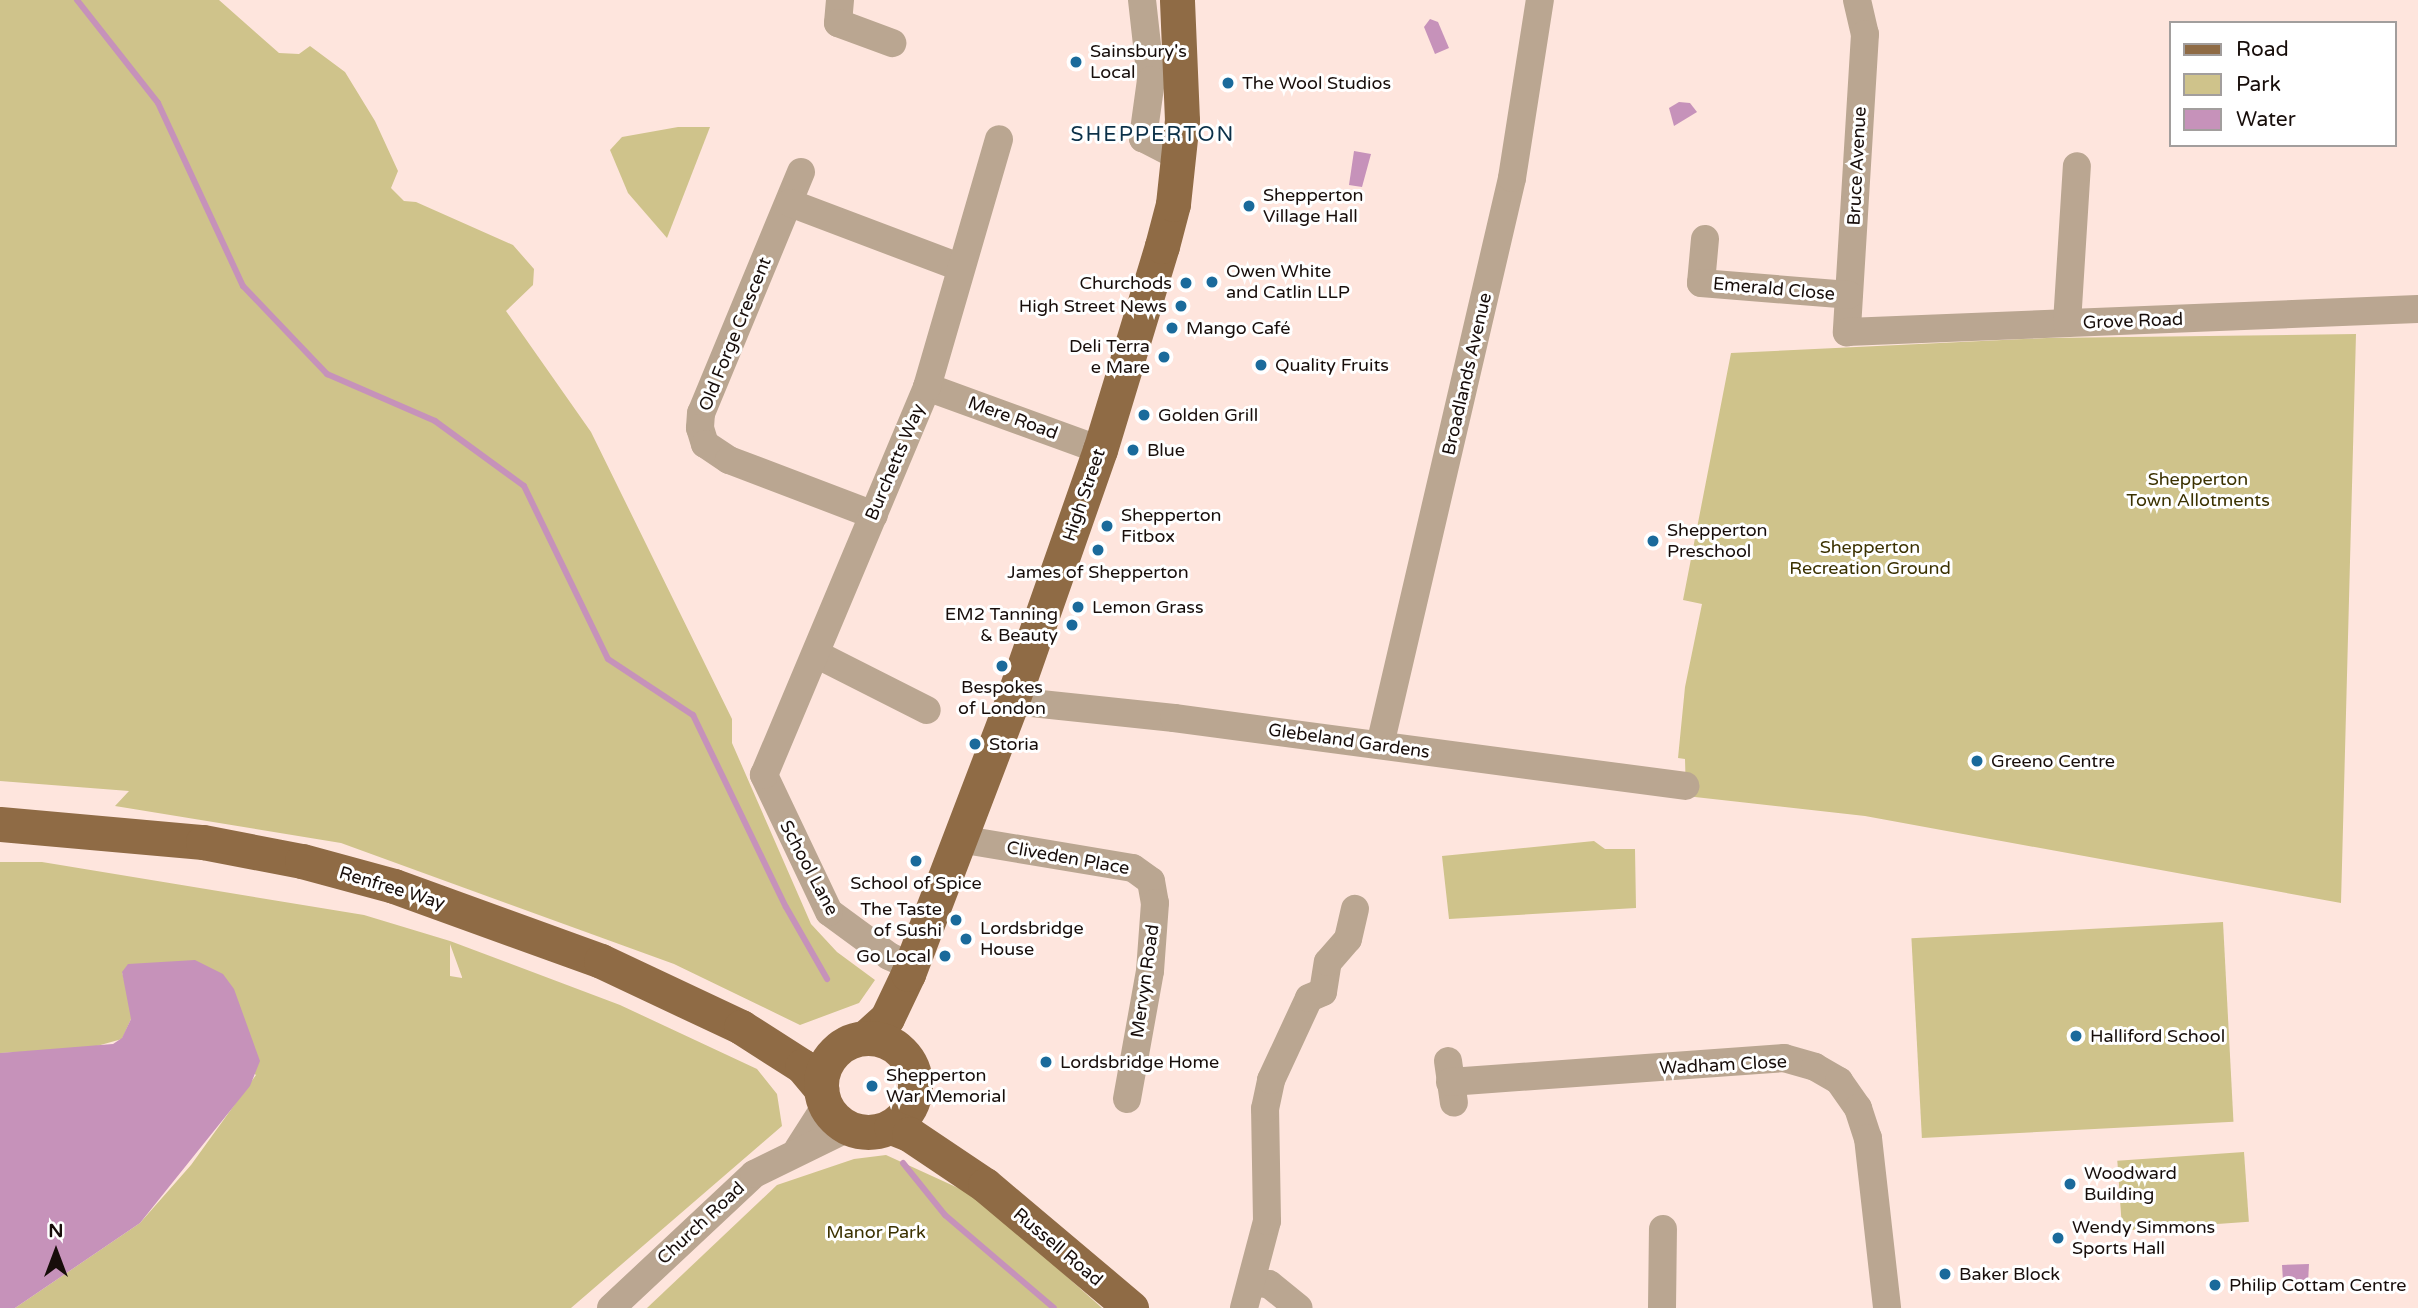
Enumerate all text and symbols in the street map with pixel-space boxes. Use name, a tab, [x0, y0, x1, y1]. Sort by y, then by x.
legend	[2170, 21, 2397, 147]
text: Road	[2236, 37, 2289, 62]
place label: Sainsbury's Local	[1090, 41, 1187, 84]
marker: Sainsbury's Local	[1068, 54, 1084, 70]
place label: The Wool Studios	[1242, 72, 1391, 94]
text: Park	[2236, 72, 2281, 97]
marker: The Wool Studios	[1220, 75, 1236, 91]
street label: Bruce Avenue	[1843, 106, 1871, 226]
text: Water	[2236, 107, 2296, 132]
district label: SHEPPERTON	[1072, 122, 1234, 148]
place label: Shepperton Village Hall	[1263, 185, 1364, 228]
marker: Shepperton Village Hall	[1241, 198, 1257, 214]
street label: Old Forge Crescent	[694, 254, 776, 414]
place label: Owen White and Catlin LLP	[1226, 261, 1350, 304]
place label: Churchods	[1080, 272, 1172, 294]
street label: Emerald Close	[1712, 273, 1836, 305]
marker: Owen White and Catlin LLP	[1204, 274, 1220, 290]
marker: Churchods	[1178, 275, 1194, 291]
street label: Broadlands Avenue	[1438, 291, 1496, 457]
place label: High Street News	[1019, 295, 1167, 317]
marker: High Street News	[1173, 298, 1189, 314]
street label: Grove Road	[2082, 308, 2184, 334]
place label: Mango Café	[1186, 317, 1290, 339]
marker: Mango Café	[1164, 320, 1180, 336]
place label: Deli Terra e Mare	[1069, 336, 1150, 378]
marker: Deli Terra e Mare	[1156, 349, 1172, 365]
place label: Quality Fruits	[1275, 354, 1389, 376]
marker: Quality Fruits	[1253, 357, 1269, 373]
street label: Mere Road	[965, 392, 1061, 444]
street label: Burchetts Way	[861, 400, 929, 524]
place label: Golden Grill	[1158, 404, 1258, 426]
marker: Golden Grill	[1136, 407, 1152, 423]
place label: Blue	[1147, 439, 1185, 461]
marker: Blue	[1125, 442, 1141, 458]
street label: High Street	[1058, 446, 1110, 544]
park label: Shepperton Town Allotments	[2126, 469, 2270, 512]
place label: Shepperton Fitbox	[1121, 505, 1222, 548]
marker: Shepperton Fitbox	[1099, 518, 1115, 534]
place label: Shepperton Preschool	[1667, 520, 1768, 562]
marker: Shepperton Preschool	[1645, 533, 1661, 549]
park label: Shepperton Recreation Ground	[1789, 537, 1951, 580]
marker: James of Shepperton	[1090, 542, 1106, 558]
place label: James of Shepperton	[1007, 561, 1189, 583]
place label: Lemon Grass	[1092, 596, 1204, 618]
marker: Lemon Grass	[1070, 599, 1086, 615]
place label: EM2 Tanning & Beauty	[945, 604, 1058, 646]
marker: EM2 Tanning & Beauty	[1064, 617, 1080, 633]
marker: Bespokes of London	[994, 658, 1010, 674]
place label: Bespokes of London	[958, 677, 1046, 720]
street label: Glebeland Gardens	[1267, 719, 1431, 763]
place label: Storia	[989, 733, 1039, 755]
marker: Storia	[967, 736, 983, 752]
place label: Greeno Centre	[1991, 750, 2115, 772]
marker: Greeno Centre	[1969, 753, 1985, 769]
street label: School Lane	[775, 817, 843, 919]
street label: Cliveden Place	[1005, 837, 1131, 879]
marker: School of Spice	[908, 853, 924, 869]
street label: Renfree Way	[337, 862, 447, 914]
place label: School of Spice	[850, 872, 982, 894]
place label: The Taste of Sushi	[860, 899, 942, 942]
marker: The Taste of Sushi	[948, 912, 964, 928]
place label: Lordsbridge House	[980, 918, 1084, 960]
street label: Mervyn Road	[1126, 923, 1164, 1039]
marker: Lordsbridge House	[958, 931, 974, 947]
place label: Go Local	[856, 945, 931, 967]
marker: Go Local	[937, 948, 953, 964]
place label: Halliford School	[2090, 1025, 2225, 1047]
marker: Halliford School	[2068, 1028, 2084, 1044]
place label: Lordsbridge Home	[1060, 1051, 1219, 1073]
street label: Wadham Close	[1659, 1051, 1787, 1079]
marker: Lordsbridge Home	[1038, 1054, 1054, 1070]
place label: Shepperton War Memorial	[886, 1065, 1006, 1108]
marker: Shepperton War Memorial	[864, 1078, 880, 1094]
place label: Woodward Building	[2084, 1163, 2177, 1206]
marker: Woodward Building	[2062, 1176, 2078, 1192]
street label: Church Road	[653, 1177, 749, 1269]
street label: Russell Road	[1009, 1203, 1107, 1291]
north arrow	[21, 1217, 91, 1287]
place label: Wendy Simmons Sports Hall	[2072, 1217, 2215, 1260]
text: N	[48, 1220, 64, 1242]
park label: Manor Park	[826, 1221, 926, 1243]
marker: Wendy Simmons Sports Hall	[2050, 1230, 2066, 1246]
place label: Baker Block	[1959, 1263, 2060, 1285]
marker: Baker Block	[1937, 1266, 1953, 1282]
place label: Philip Cottam Centre	[2229, 1274, 2406, 1296]
marker: Philip Cottam Centre	[2207, 1277, 2223, 1293]

